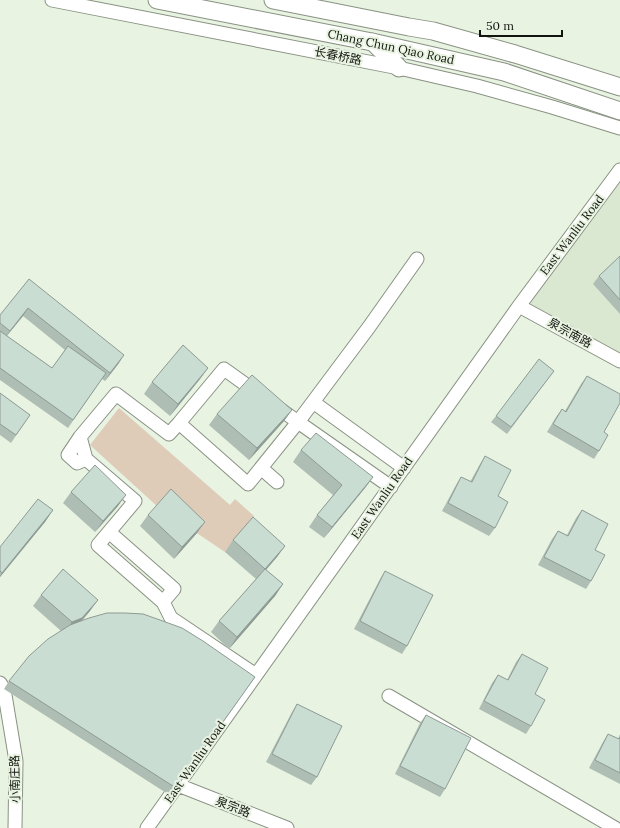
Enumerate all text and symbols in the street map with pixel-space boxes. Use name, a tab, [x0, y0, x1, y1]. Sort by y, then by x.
scale bar	[480, 12, 562, 38]
text: 50 m	[486, 18, 514, 33]
street label: Chang Chun Qiao Road	[326, 26, 456, 67]
street label: 长春桥路	[313, 44, 363, 67]
street label: East Wanliu Road	[536, 192, 607, 278]
street label: 泉宗南路	[546, 314, 595, 351]
street label: East Wanliu Road	[348, 454, 415, 542]
street label: East Wanliu Road	[161, 718, 228, 806]
street label: 小南庄路	[7, 755, 22, 803]
street label: 泉宗路	[214, 793, 253, 820]

